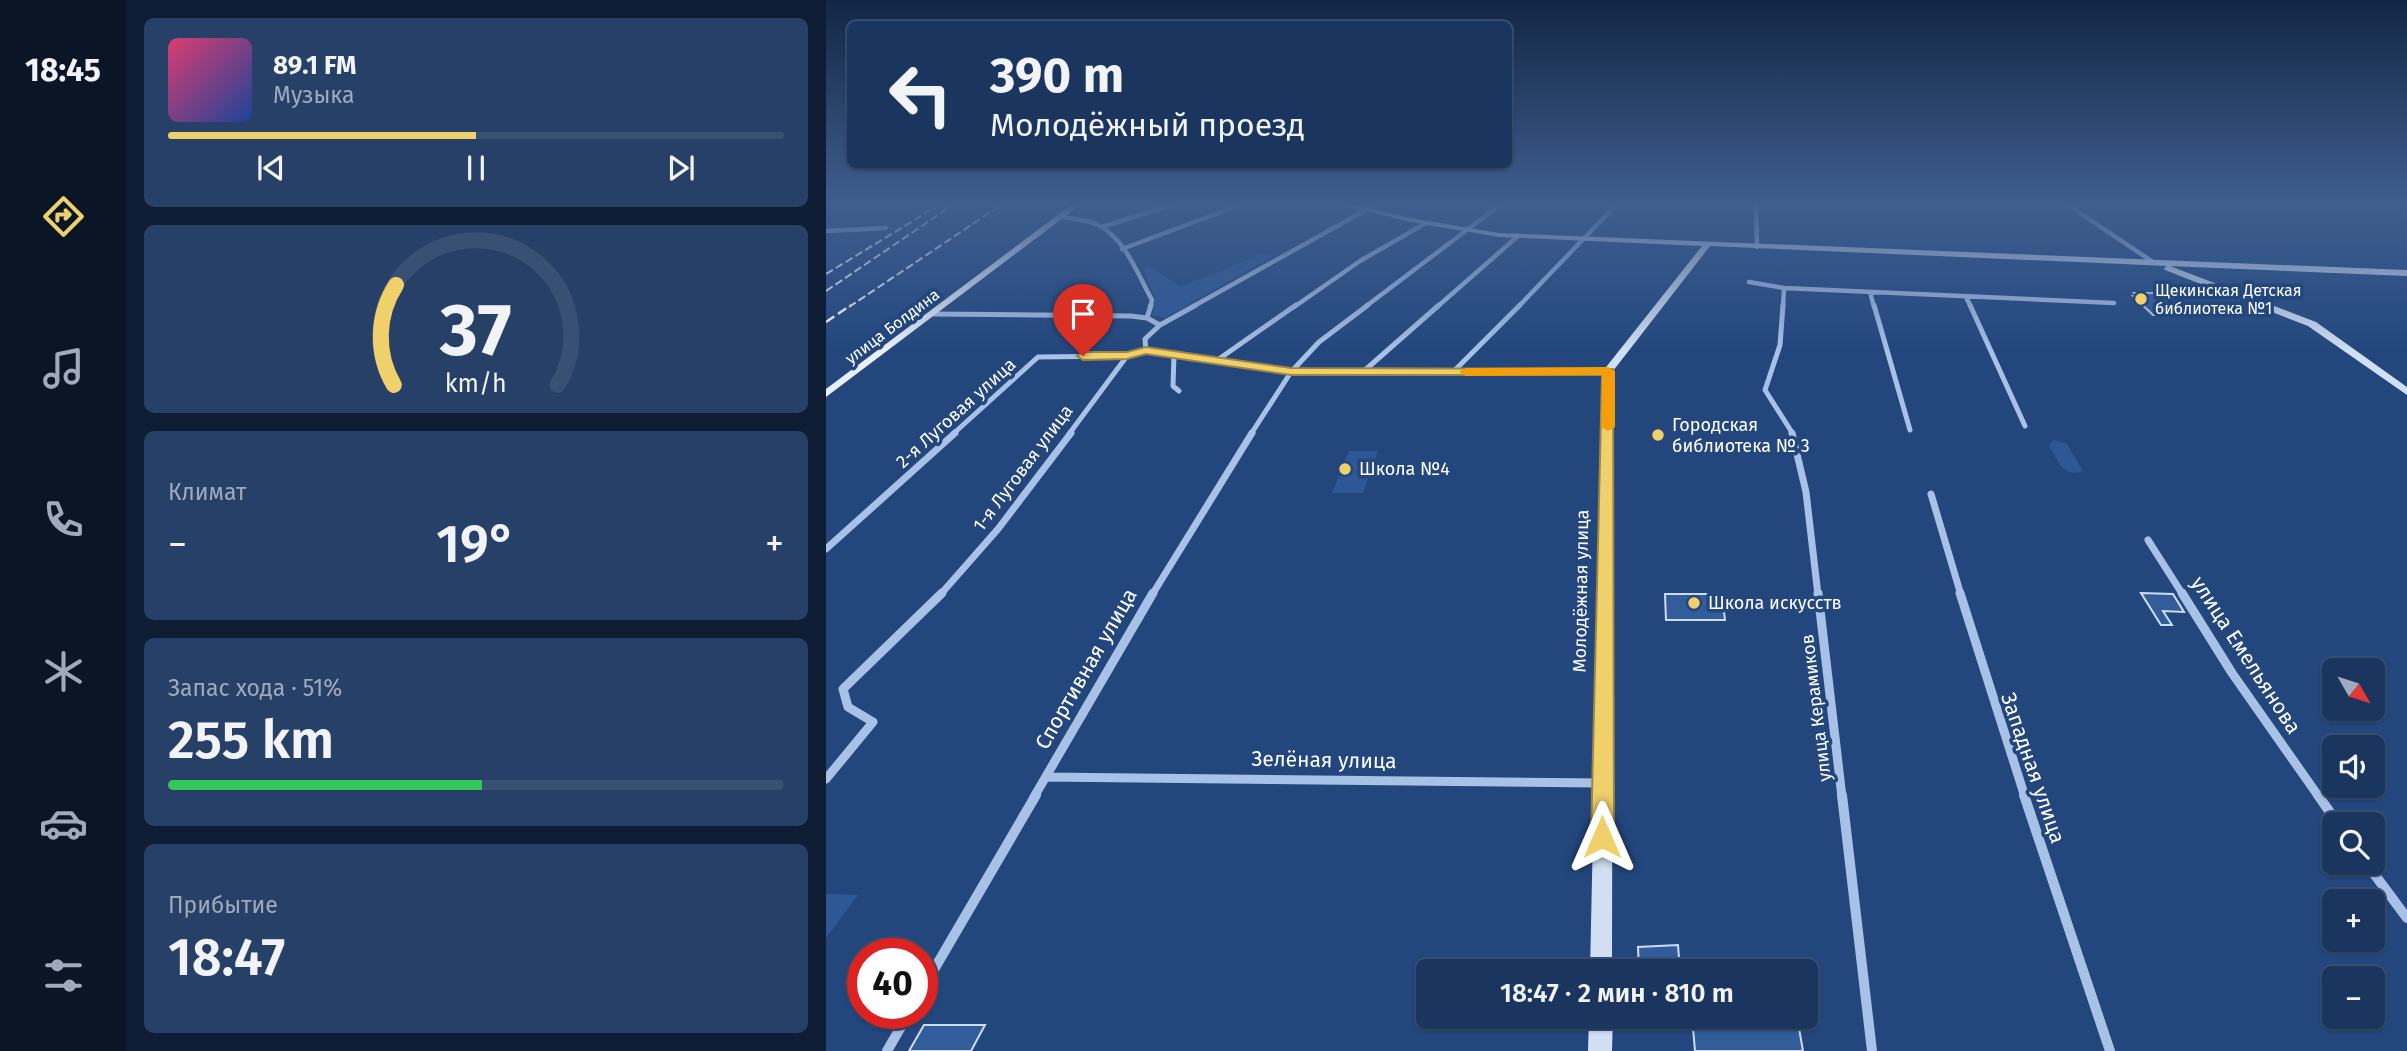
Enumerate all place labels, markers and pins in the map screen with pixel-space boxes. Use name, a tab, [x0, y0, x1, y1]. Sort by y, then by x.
place label: Щекинская Детская библиотека №1	[2155, 281, 2302, 318]
pin	[1053, 284, 1113, 356]
marker: Щекинская Детская библиотека №1	[2133, 291, 2149, 307]
place label: Городская библиотека № 3	[1672, 414, 1810, 457]
marker: Городская библиотека № 3	[1650, 427, 1666, 443]
place label: Школа №4	[1359, 458, 1450, 480]
marker: Школа №4	[1337, 461, 1353, 477]
place label: Школа искусств	[1708, 592, 1842, 614]
marker: Школа искусств	[1686, 595, 1702, 611]

